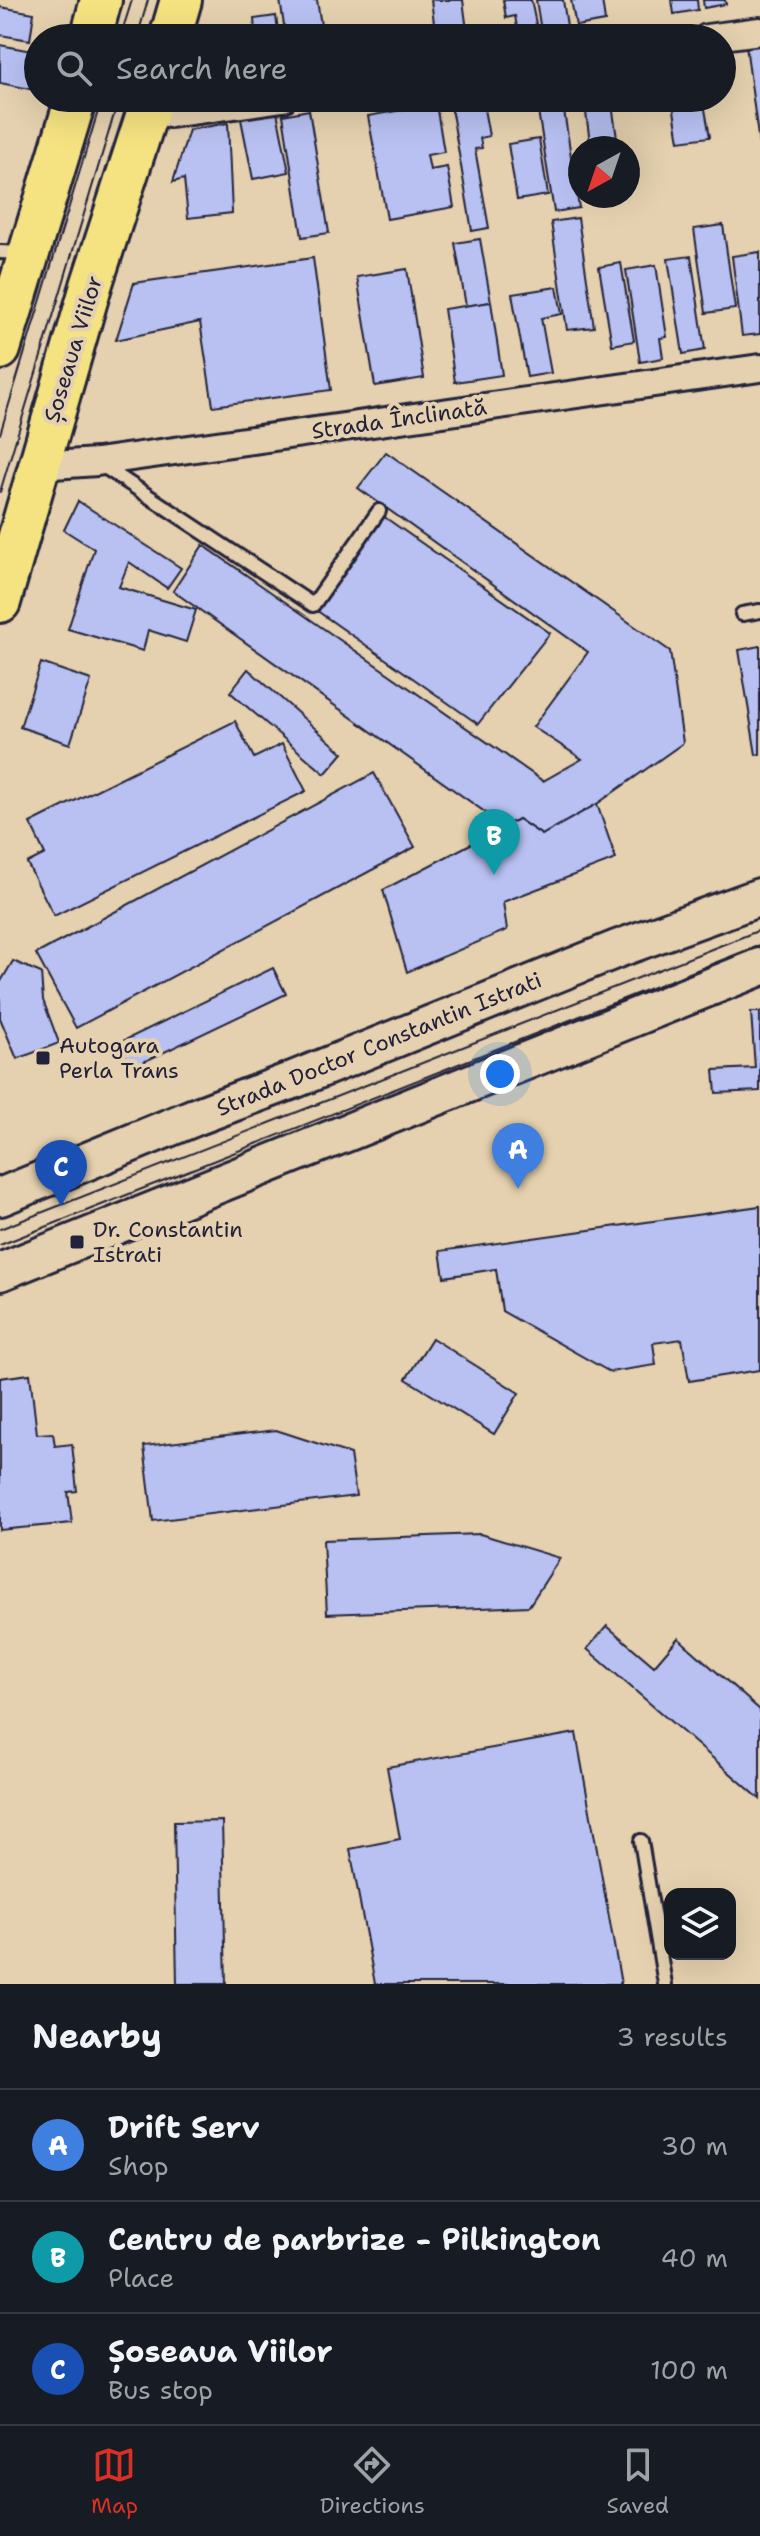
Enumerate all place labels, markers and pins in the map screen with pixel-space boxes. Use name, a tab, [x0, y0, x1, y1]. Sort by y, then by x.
pin: B	[468, 809, 520, 875]
place label: Autogara Perla Trans	[59, 1031, 179, 1085]
marker: Autogara Perla Trans	[34, 1049, 52, 1067]
pin: A	[492, 1123, 544, 1189]
pin: C	[35, 1140, 87, 1206]
place label: Dr. Constantin Istrati	[93, 1215, 243, 1269]
marker: Dr. Constantin Istrati	[68, 1233, 86, 1251]

